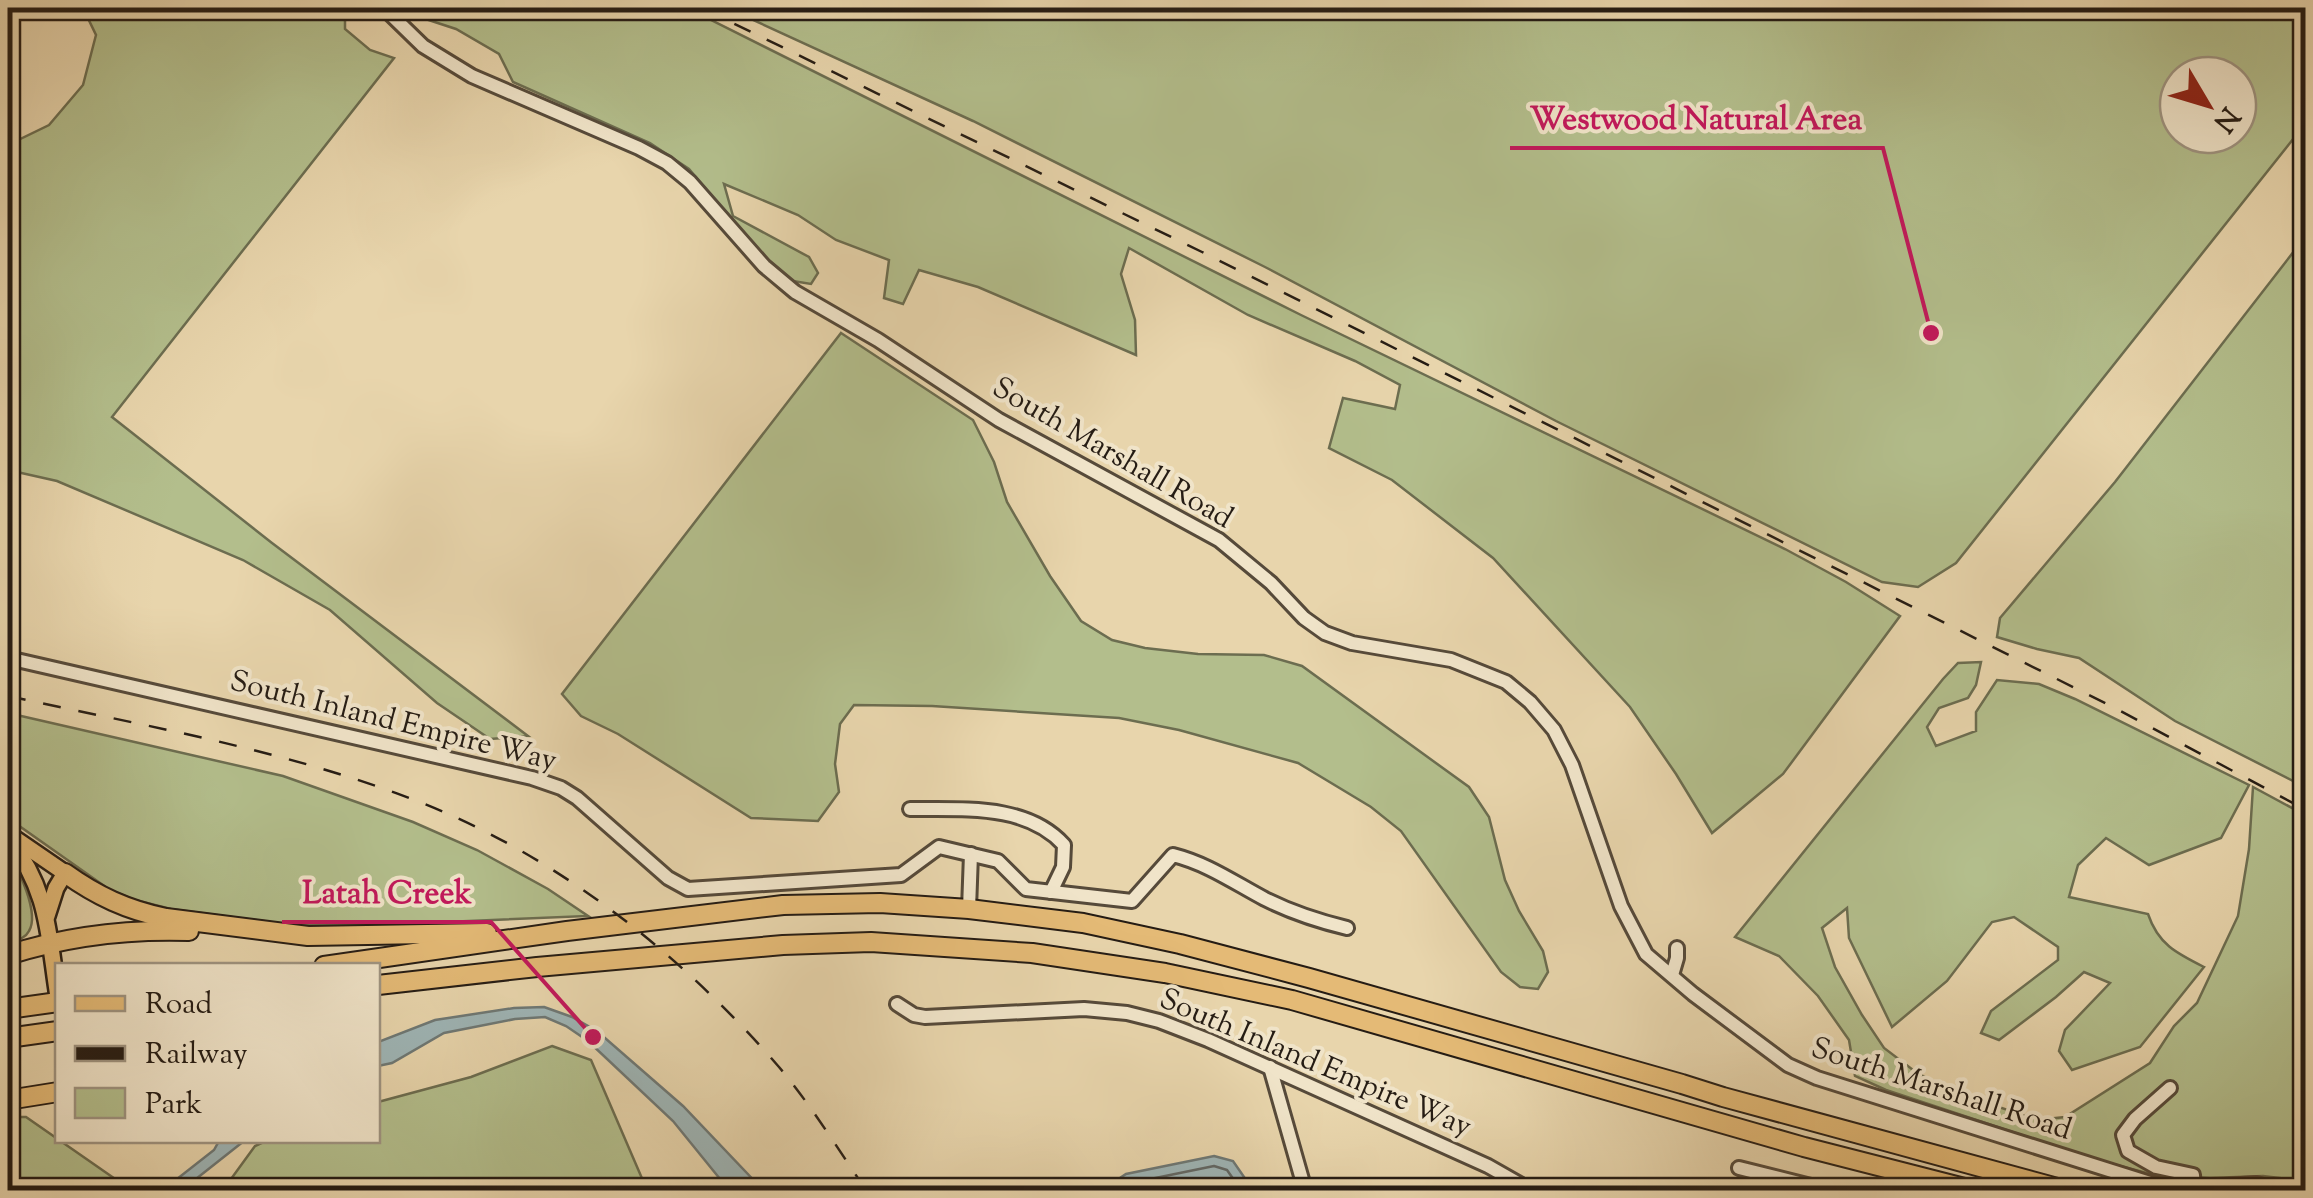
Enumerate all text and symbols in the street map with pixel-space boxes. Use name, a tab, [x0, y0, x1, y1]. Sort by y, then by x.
north arrow	[2158, 55, 2258, 155]
callout: Westwood Natural Area	[1510, 86, 1883, 148]
text: N	[2203, 97, 2248, 140]
text: Westwood Natural Area	[1530, 98, 1862, 144]
street label: South Marshall Road	[984, 367, 1241, 541]
street label: South Inland Empire Way	[225, 661, 561, 783]
callout: Latah Creek	[282, 860, 491, 922]
text: Latah Creek	[302, 872, 472, 918]
legend	[55, 963, 380, 1143]
street label: South Inland Empire Way	[1152, 979, 1478, 1149]
text: Road	[145, 984, 212, 1027]
street label: South Marshall Road	[1805, 1028, 2077, 1152]
text: Railway	[145, 1034, 248, 1077]
text: Park	[145, 1084, 202, 1127]

